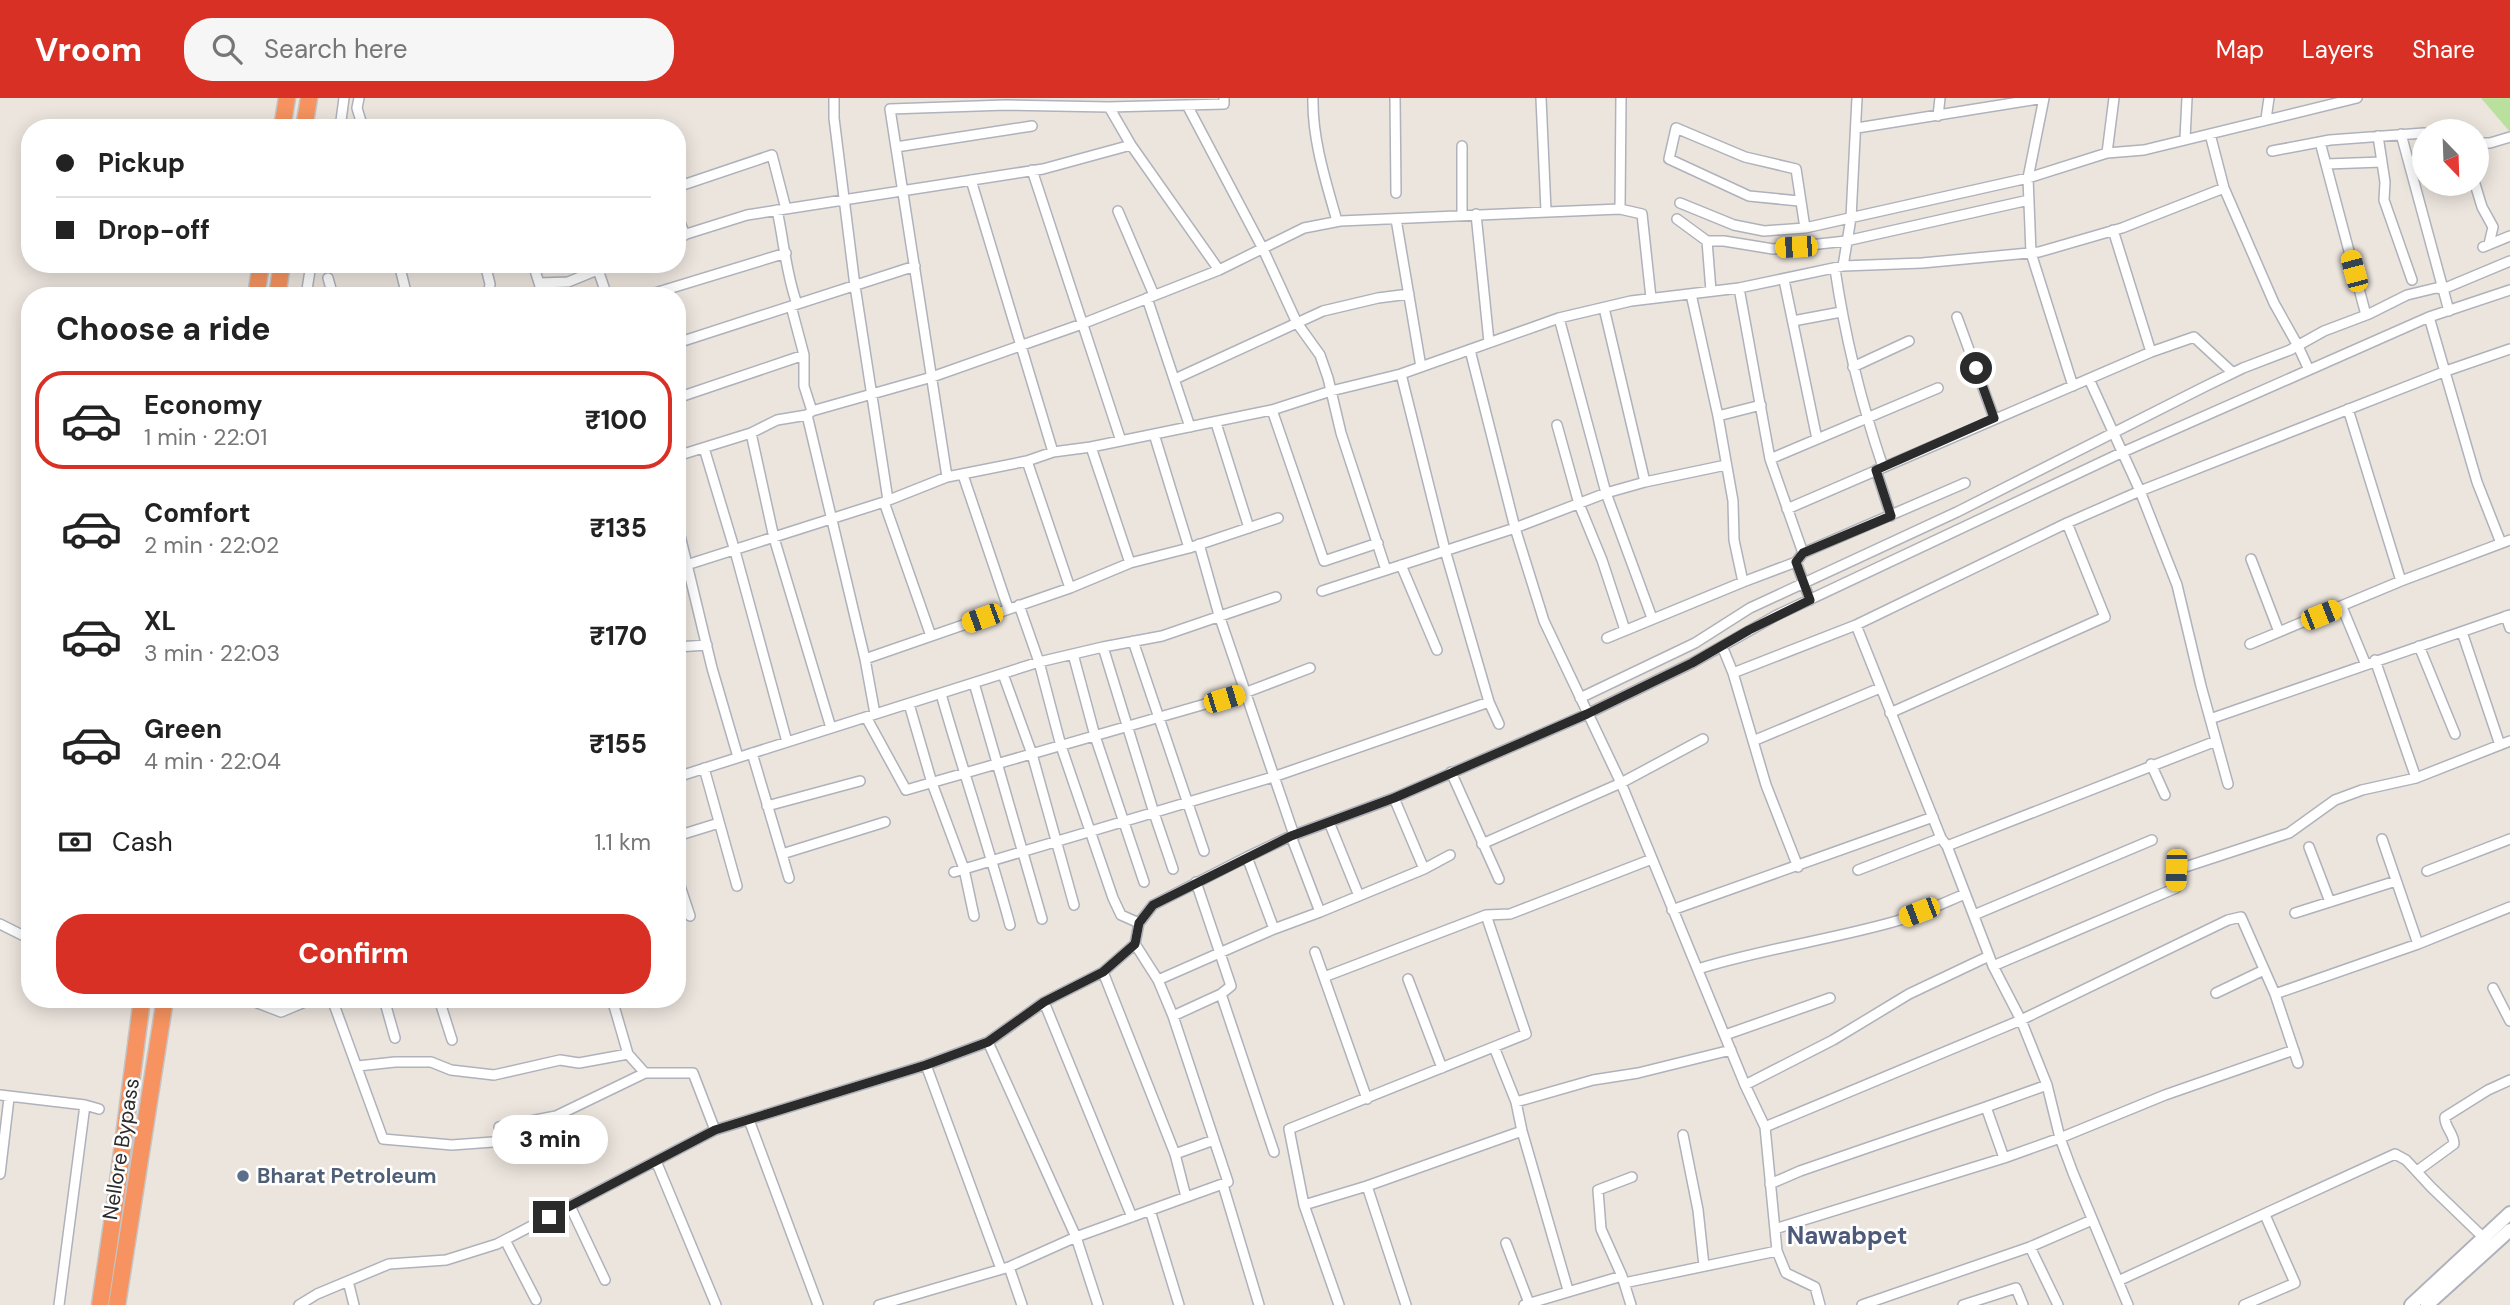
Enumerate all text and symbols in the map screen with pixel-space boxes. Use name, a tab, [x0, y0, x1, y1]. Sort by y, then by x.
search box	[184, 18, 674, 81]
text: Vroom	[35, 28, 142, 71]
icon: search	[208, 30, 246, 68]
text: Search here	[264, 32, 408, 66]
text: Map	[2216, 34, 2264, 65]
text: Layers	[2302, 34, 2374, 65]
text: Share	[2412, 34, 2475, 65]
north arrow	[2412, 119, 2488, 196]
map controls	[2412, 119, 2489, 196]
text: Pickup	[98, 146, 185, 180]
text: Drop-off	[98, 213, 210, 247]
car	[1775, 235, 1818, 259]
car	[2339, 248, 2370, 294]
text: Choose a ride	[56, 308, 271, 350]
route start	[1960, 352, 1992, 384]
text: Economy	[144, 388, 262, 422]
icon: car	[60, 389, 123, 452]
text: ₹100	[585, 403, 647, 437]
text: 1 min · 22:01	[144, 422, 267, 452]
text: Comfort	[144, 496, 250, 530]
icon: car	[60, 497, 123, 560]
text: ₹135	[590, 511, 647, 545]
text: 2 min · 22:02	[144, 530, 279, 560]
car	[2298, 597, 2345, 633]
car	[959, 601, 1006, 635]
text: XL	[144, 604, 176, 638]
icon: car	[60, 605, 123, 668]
text: ₹170	[589, 619, 647, 653]
text: 3 min · 22:03	[144, 638, 280, 668]
car	[1201, 683, 1248, 715]
text: Green	[144, 712, 222, 746]
icon: car	[60, 713, 123, 776]
text: ₹155	[589, 727, 647, 761]
text: 4 min · 22:04	[144, 746, 281, 776]
icon: cash	[56, 823, 94, 861]
text: Cash	[112, 825, 173, 859]
text: 1.1 km	[594, 827, 651, 857]
car	[2165, 849, 2188, 891]
car	[1896, 895, 1943, 929]
button: Confirm	[56, 914, 651, 994]
street label: Nellore Bypass	[96, 1076, 146, 1222]
callout: 3 min	[491, 1116, 607, 1164]
text: 3 min	[519, 1124, 581, 1154]
place label: Bharat Petroleum	[257, 1162, 437, 1190]
marker: Bharat Petroleum	[235, 1168, 251, 1184]
route end	[533, 1201, 565, 1233]
district label: Nawabpet	[1787, 1220, 1907, 1251]

